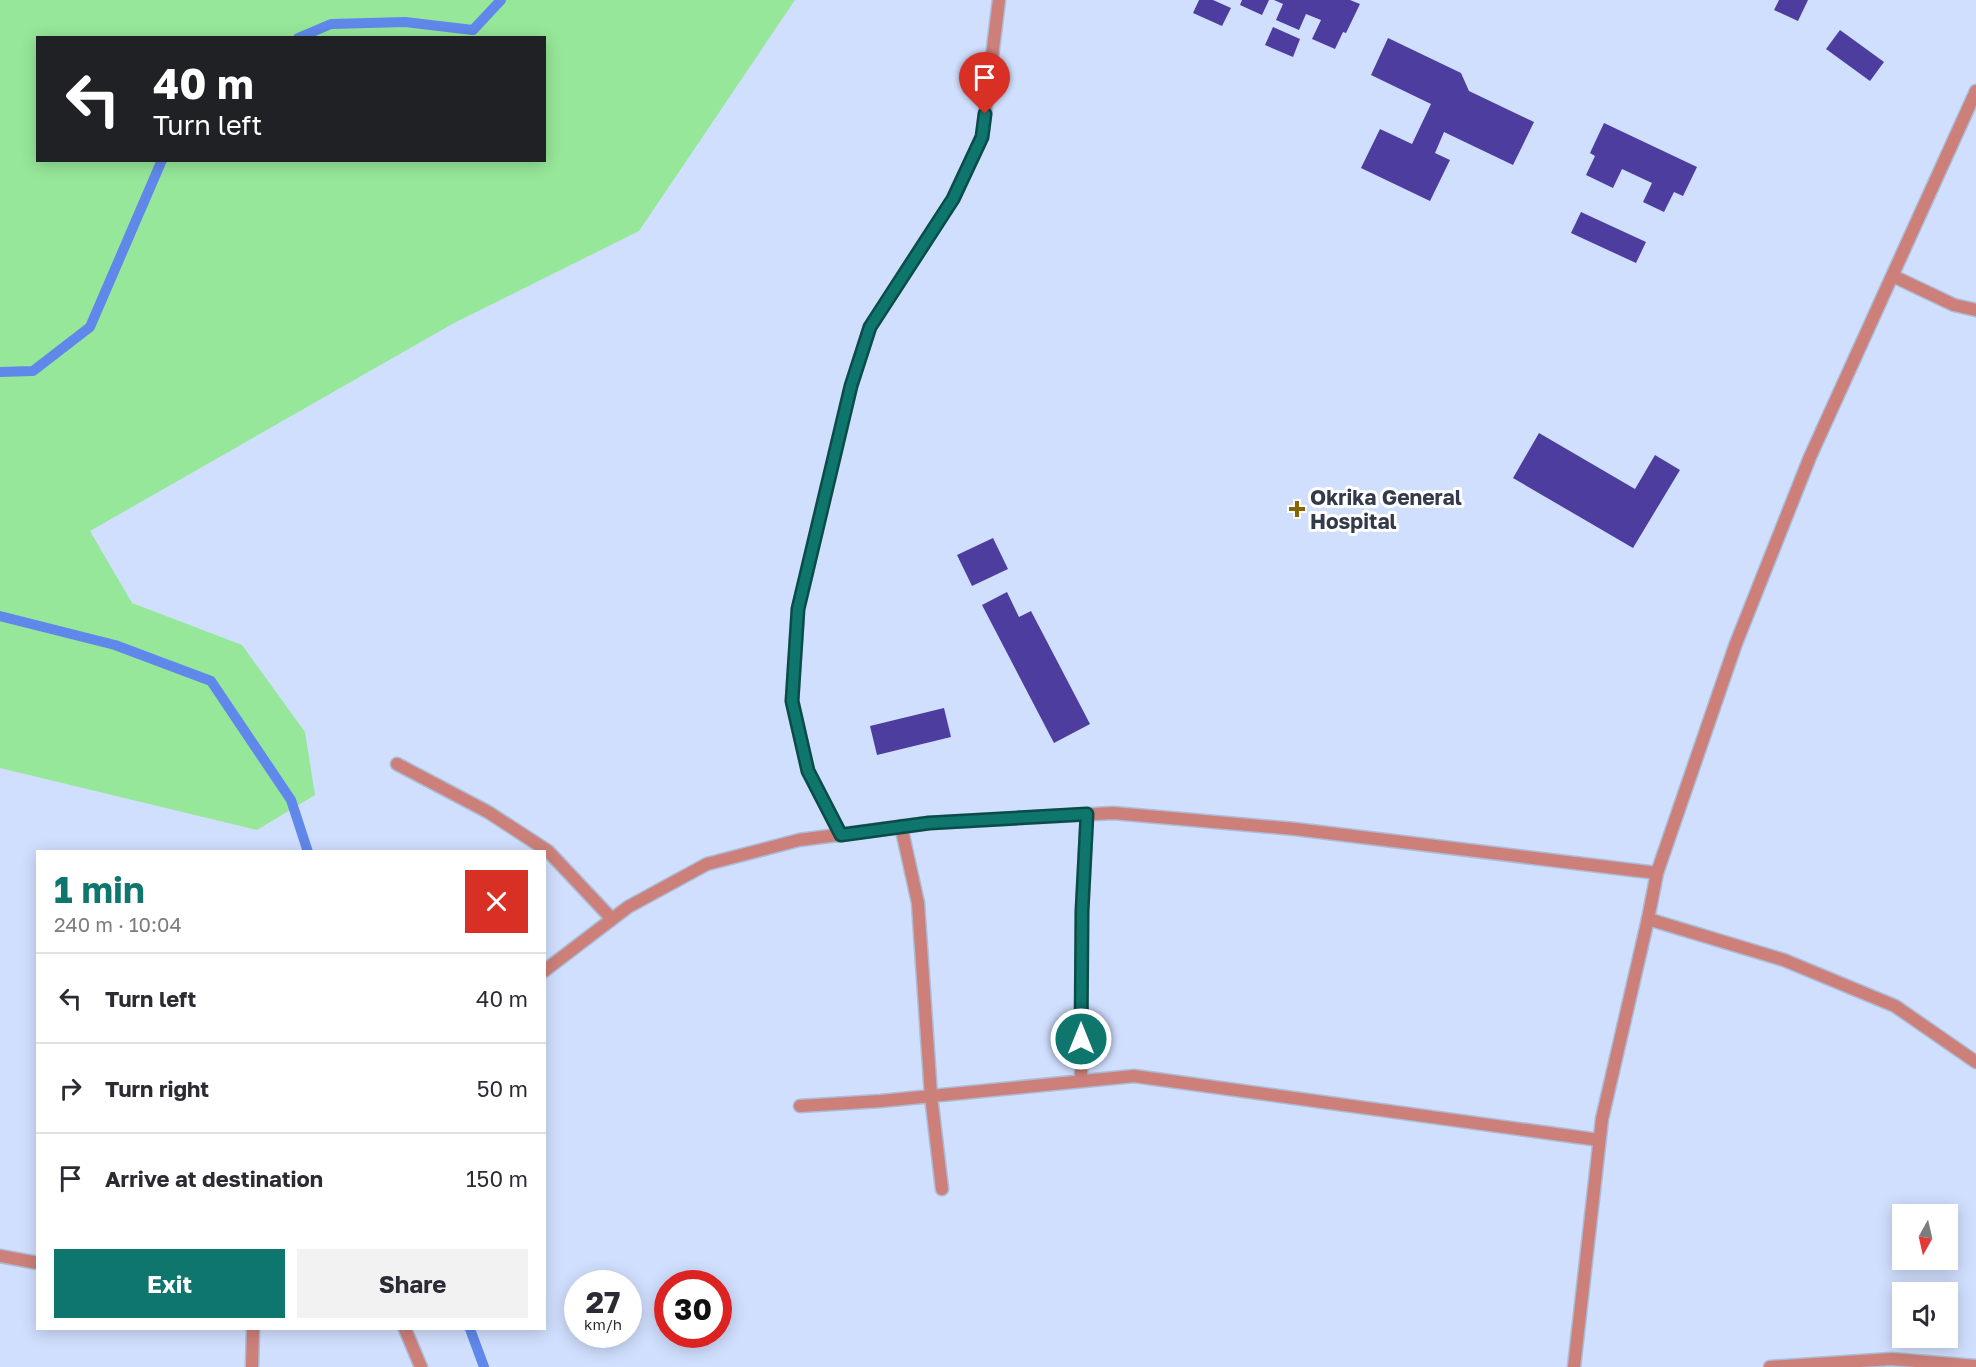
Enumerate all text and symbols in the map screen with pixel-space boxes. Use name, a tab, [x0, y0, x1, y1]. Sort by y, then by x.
pin	[959, 52, 1010, 114]
text: 40 m	[153, 58, 254, 108]
icon: left	[54, 60, 132, 138]
icon: arrive	[968, 61, 1001, 94]
text: Turn left	[153, 109, 262, 141]
place label: Okrika General Hospital	[1310, 484, 1462, 534]
marker: Okrika General Hospital	[1288, 500, 1306, 518]
text: 1 min	[54, 868, 145, 911]
button: close	[465, 870, 528, 933]
text: 240 m · 10:04	[54, 912, 182, 936]
icon: left	[54, 982, 87, 1015]
text: Turn left	[105, 985, 196, 1012]
text: 40 m	[476, 985, 528, 1012]
position arrow	[1049, 1007, 1113, 1071]
icon: right	[54, 1072, 87, 1105]
text: Turn right	[105, 1075, 209, 1102]
text: 50 m	[477, 1075, 528, 1102]
icon: arrive	[54, 1162, 87, 1195]
text: Arrive at destination	[105, 1165, 323, 1192]
text: 150 m	[466, 1165, 528, 1192]
north arrow	[1892, 1204, 1958, 1270]
map controls	[1892, 1204, 1958, 1348]
button: Exit	[54, 1249, 285, 1318]
button: Share	[297, 1249, 528, 1318]
speed limit sign: 30	[654, 1270, 732, 1348]
button: sound	[1892, 1282, 1958, 1348]
text: 27	[586, 1284, 620, 1320]
text: km/h	[584, 1315, 622, 1333]

